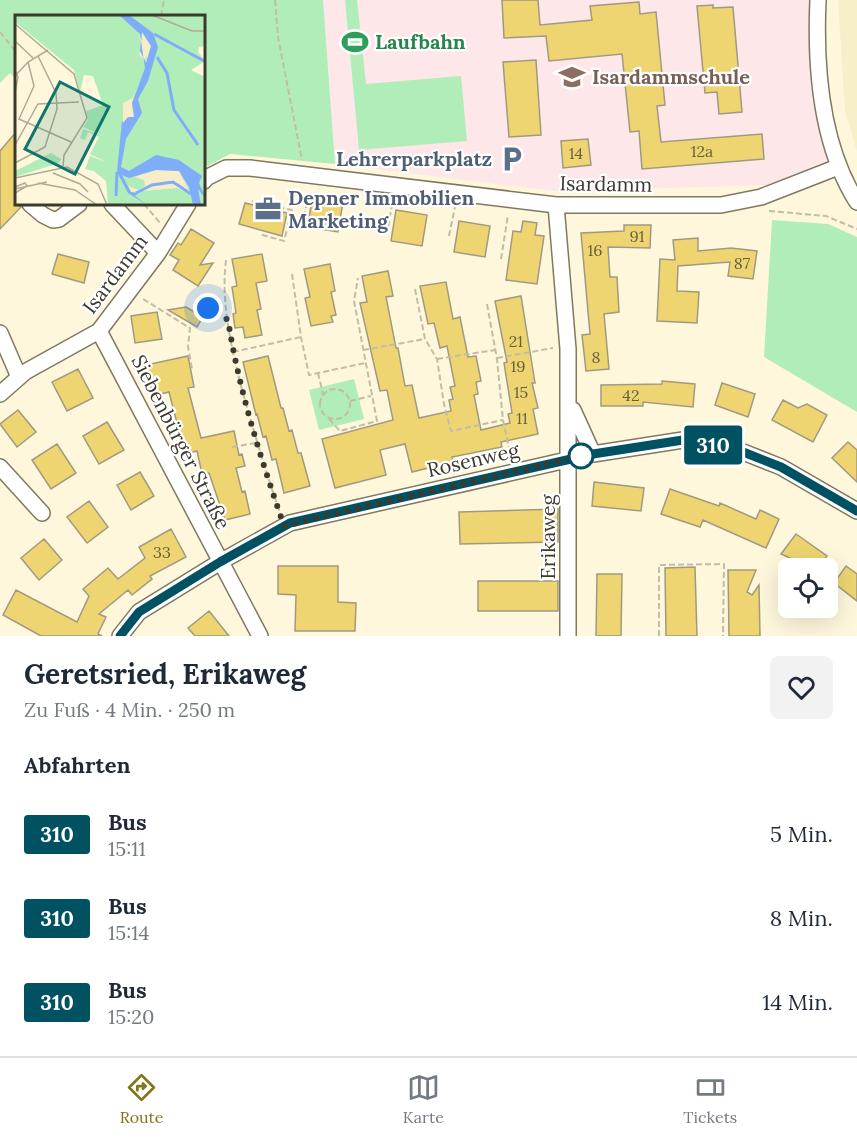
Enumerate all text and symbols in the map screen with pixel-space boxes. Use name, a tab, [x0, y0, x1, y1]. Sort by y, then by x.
inset map	[15, 15, 206, 206]
sports icon: Laufbahn	[340, 27, 370, 57]
place label: Laufbahn	[375, 29, 466, 54]
school or university icon: Isardammschule	[557, 62, 587, 92]
place label: Isardammschule	[592, 64, 750, 89]
house number: 12a	[691, 141, 713, 161]
house number: 14	[569, 143, 584, 163]
parking icon: Lehrerparkplatz	[497, 144, 527, 174]
place label: Lehrerparkplatz	[336, 146, 492, 171]
street label: Isardamm	[559, 170, 653, 197]
place label: Depner Immobilien Marketing	[288, 185, 474, 233]
office icon: Depner Immobilien Marketing	[253, 194, 283, 224]
house number: 91	[629, 226, 645, 246]
street label: Isardamm	[77, 229, 153, 318]
house number: 16	[587, 240, 603, 260]
house number: 87	[734, 253, 751, 273]
your location	[193, 293, 223, 323]
house number: 21	[509, 331, 523, 351]
house number: 8	[592, 347, 601, 367]
street label: Siebenbürger Straße	[127, 350, 236, 533]
house number: 19	[510, 356, 526, 376]
house number: 15	[514, 382, 528, 402]
house number: 42	[622, 385, 640, 405]
house number: 11	[516, 408, 528, 428]
line badge: 310	[678, 426, 748, 464]
text: 310	[696, 432, 730, 459]
street label: Rosenweg	[424, 437, 522, 482]
unlabelled marker	[568, 443, 594, 469]
street label: Erikaweg	[535, 493, 560, 580]
house number: 33	[153, 542, 171, 562]
map controls	[778, 558, 838, 618]
button: locate	[778, 558, 838, 618]
text: Geretsried, Erikaweg	[24, 656, 306, 692]
button: heart	[770, 656, 833, 719]
text: Zu Fuß · 4 Min. · 250 m	[24, 697, 235, 722]
text: Abfahrten	[24, 751, 131, 779]
text: Bus	[108, 808, 147, 836]
text: 5 Min.	[770, 820, 833, 848]
text: 310	[40, 821, 74, 848]
text: 15:11	[108, 836, 146, 861]
text: Bus	[108, 892, 147, 920]
text: 8 Min.	[770, 904, 833, 932]
text: 310	[40, 905, 74, 932]
text: 15:14	[108, 920, 149, 945]
text: Bus	[108, 976, 147, 1004]
text: 14 Min.	[762, 988, 833, 1016]
text: 310	[40, 989, 74, 1016]
text: 15:20	[108, 1004, 154, 1029]
tab: Route	[120, 1071, 163, 1127]
tab: Karte	[403, 1071, 444, 1127]
tab: Tickets	[683, 1071, 737, 1127]

